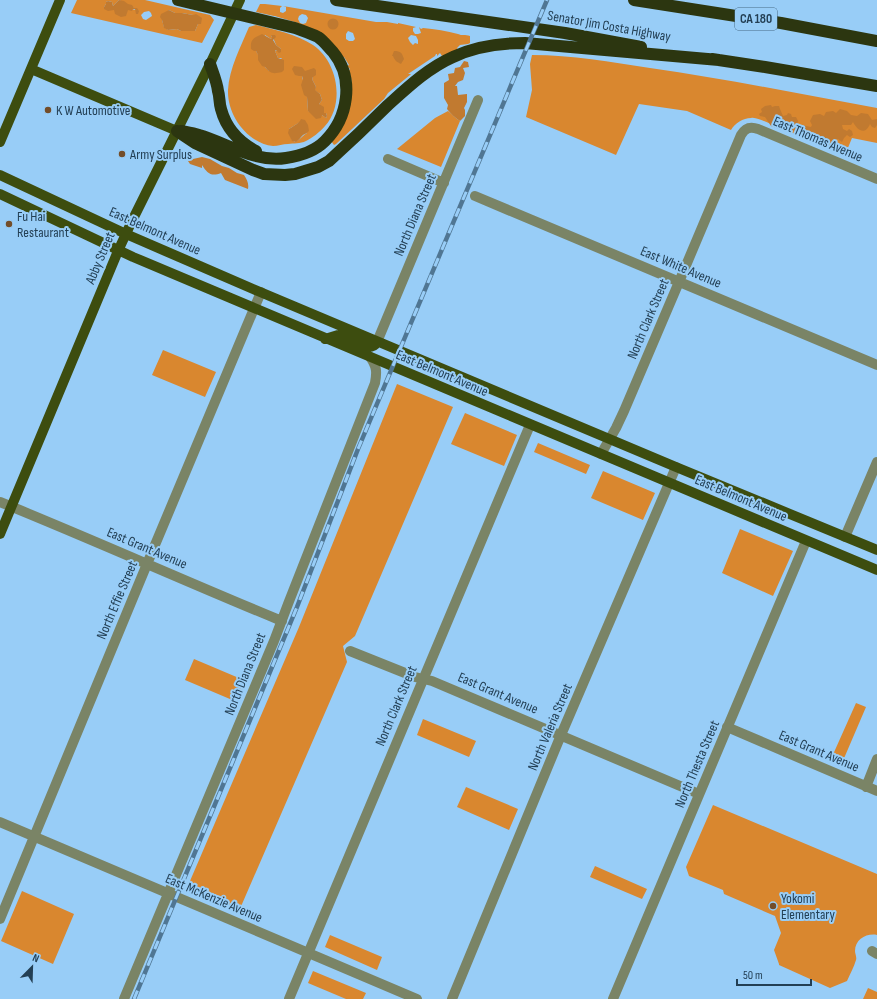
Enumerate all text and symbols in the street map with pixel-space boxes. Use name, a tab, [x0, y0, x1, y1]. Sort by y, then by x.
street label: Senator Jim Costa Highway	[546, 7, 673, 45]
road number: CA 180	[735, 8, 777, 30]
place label: K W Automotive	[56, 102, 130, 119]
marker: K W Automotive	[43, 105, 53, 115]
street label: East Thomas Avenue	[771, 112, 865, 166]
place label: Army Surplus	[129, 146, 192, 163]
marker: Army Surplus	[117, 149, 127, 159]
street label: North Diana Street	[390, 171, 440, 259]
street label: East Belmont Avenue	[107, 203, 203, 259]
place label: Fu Hai Restaurant	[17, 208, 69, 241]
marker: Fu Hai Restaurant	[4, 219, 14, 229]
street label: Abby Street	[81, 229, 119, 287]
street label: East White Avenue	[638, 242, 724, 292]
street label: North Clark Street	[623, 276, 673, 362]
street label: East Belmont Avenue	[393, 346, 491, 400]
street label: East Belmont Avenue	[692, 471, 790, 525]
street label: East Grant Avenue	[104, 523, 190, 573]
street label: North Effie Street	[93, 558, 141, 642]
street label: North Diana Street	[221, 630, 269, 718]
street label: North Clark Street	[371, 663, 421, 749]
street label: East Grant Avenue	[455, 668, 541, 718]
street label: North Valeria Street	[524, 681, 576, 773]
street label: North Thesta Street	[671, 718, 723, 810]
street label: East Grant Avenue	[776, 726, 862, 776]
street label: East McKenzie Avenue	[163, 870, 265, 926]
place label: Yokomi Elementary	[781, 890, 835, 923]
marker: Yokomi Elementary	[768, 901, 778, 911]
north arrow	[12, 947, 52, 987]
text: N	[30, 951, 41, 965]
scale bar	[737, 961, 811, 987]
text: 50 m	[743, 968, 763, 983]

